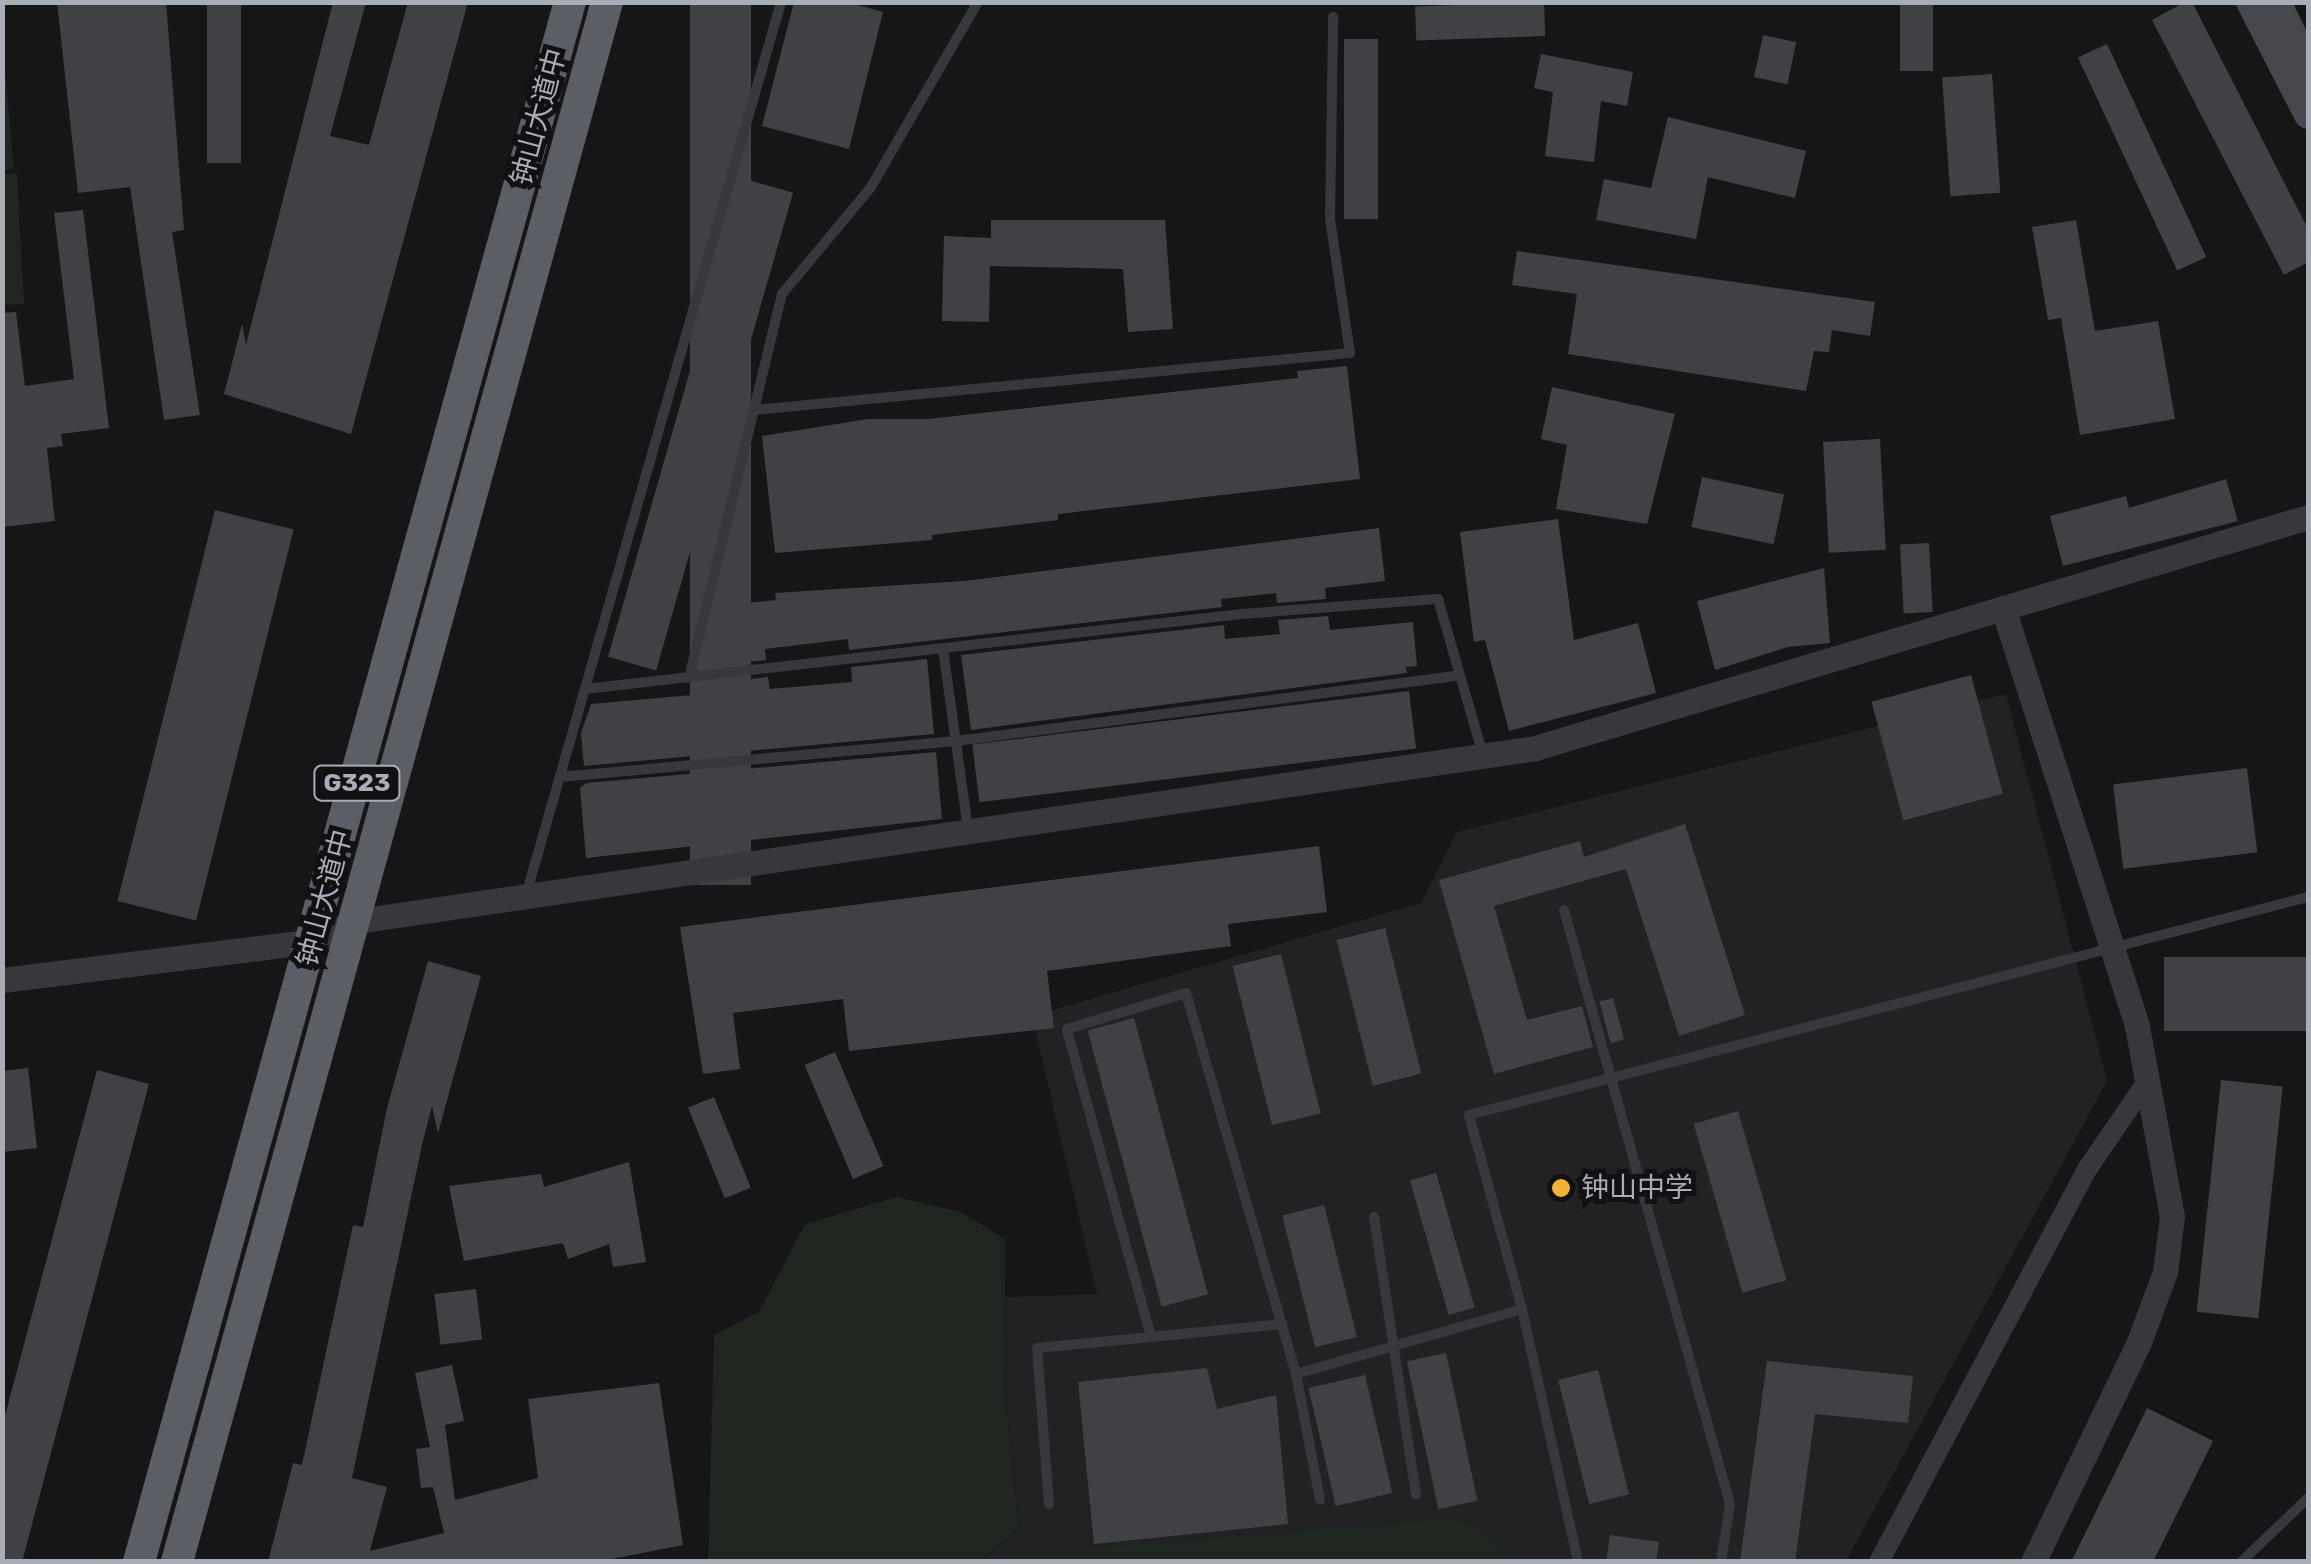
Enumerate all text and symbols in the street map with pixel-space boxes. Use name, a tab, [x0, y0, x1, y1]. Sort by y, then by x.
street label: 钟山大道中	[505, 45, 573, 189]
road number: G323	[312, 763, 402, 803]
street label: 钟山大道中	[291, 826, 359, 970]
place label: 钟山中学	[1581, 1171, 1693, 1205]
marker: 钟山中学	[1550, 1177, 1572, 1199]

